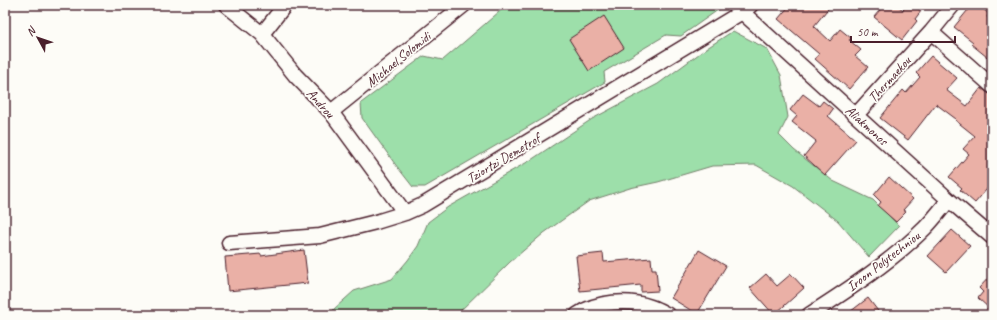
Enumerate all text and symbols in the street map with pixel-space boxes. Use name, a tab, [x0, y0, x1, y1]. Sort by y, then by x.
north arrow	[18, 18, 58, 58]
scale bar	[851, 18, 955, 44]
text: N	[23, 23, 39, 39]
text: 50 m	[857, 24, 879, 40]
street label: Michael Solomidi	[363, 27, 436, 91]
street label: Thermaekou	[864, 52, 915, 106]
street label: Androu	[303, 85, 339, 122]
street label: Aliakmonos	[842, 102, 892, 150]
street label: Tziortzi Demetrof	[463, 128, 546, 187]
street label: Iroon Polytechniou	[843, 227, 924, 295]

